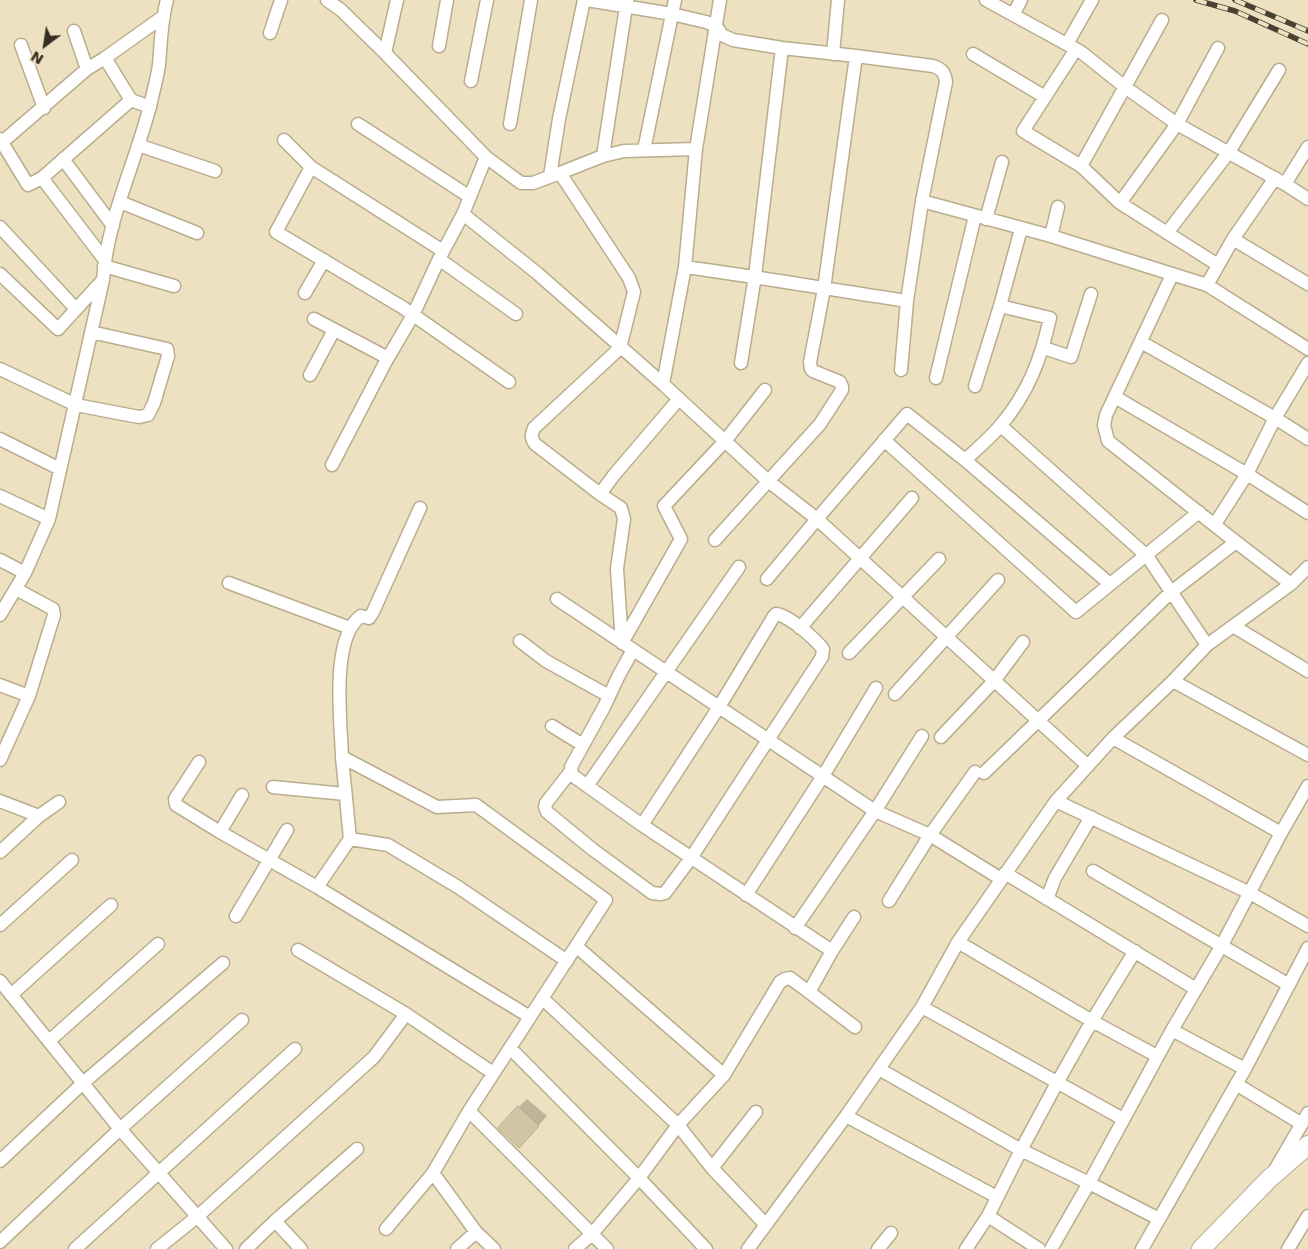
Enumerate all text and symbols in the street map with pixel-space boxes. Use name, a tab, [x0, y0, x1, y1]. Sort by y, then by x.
north arrow	[20, 20, 70, 70]
text: N	[28, 48, 46, 68]

